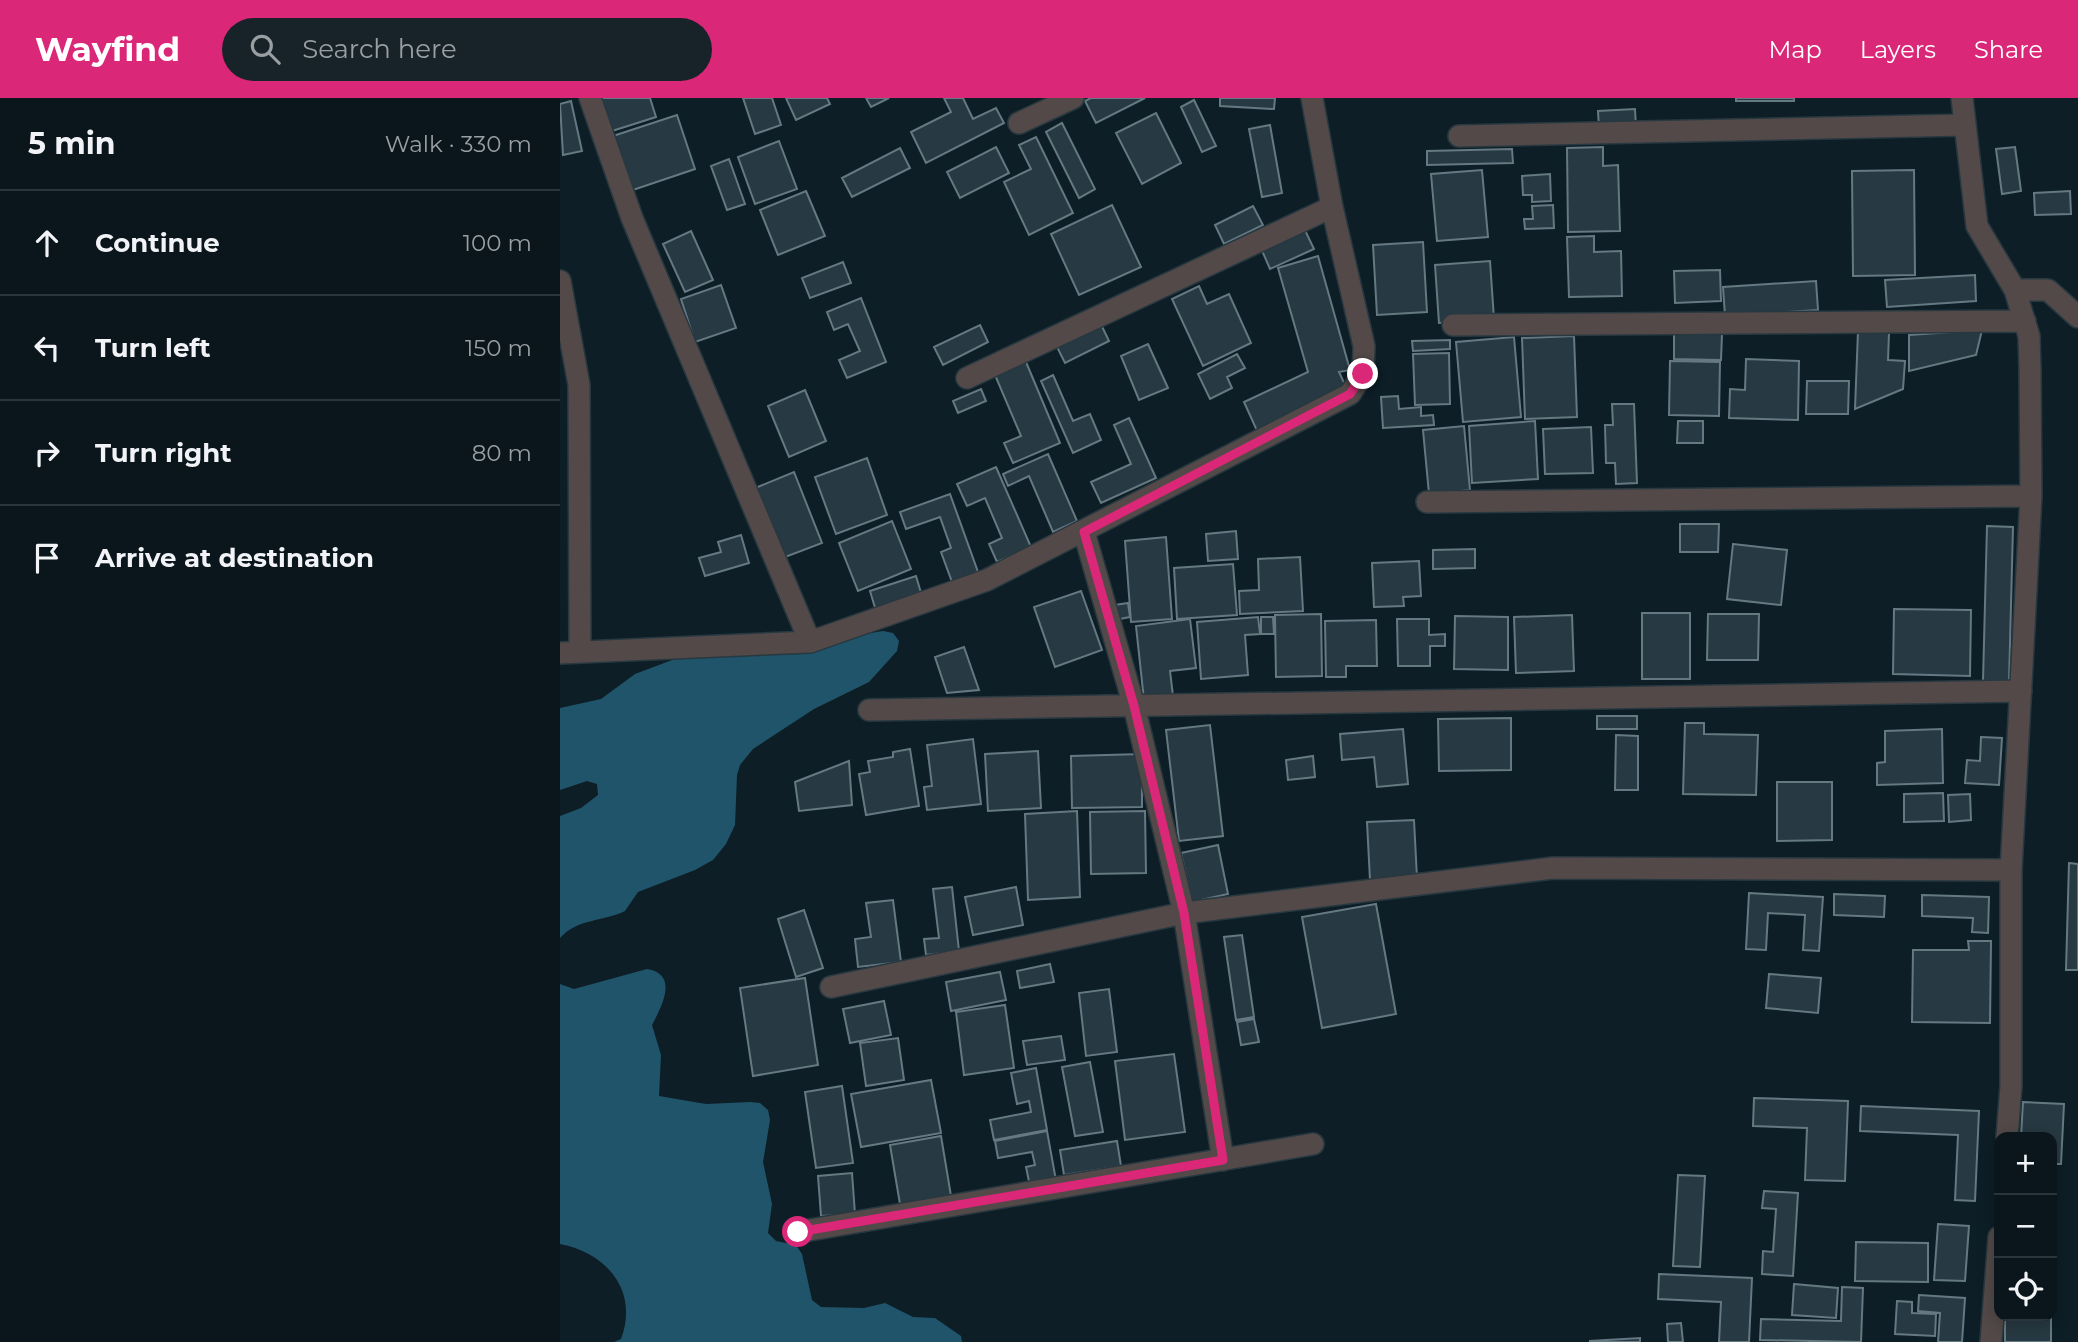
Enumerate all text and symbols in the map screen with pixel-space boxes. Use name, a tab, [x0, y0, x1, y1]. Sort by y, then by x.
search box	[222, 18, 712, 81]
text: Wayfind	[35, 29, 180, 69]
icon: search	[246, 30, 284, 68]
text: Search here	[302, 33, 457, 65]
text: Map	[1768, 35, 1822, 64]
text: Layers	[1860, 35, 1936, 64]
text: Share	[1974, 35, 2043, 64]
text: 5 min	[28, 125, 116, 162]
text: Walk · 330 m	[385, 130, 532, 158]
icon: ahead	[28, 224, 66, 262]
text: Continue	[95, 227, 220, 259]
text: 100 m	[463, 229, 532, 257]
icon: left	[28, 329, 66, 367]
text: Turn left	[95, 332, 211, 364]
text: 150 m	[465, 334, 532, 362]
route end	[1347, 358, 1378, 389]
icon: right	[28, 434, 66, 472]
text: Turn right	[95, 437, 231, 469]
text: 80 m	[472, 439, 532, 467]
icon: arrive	[28, 539, 66, 577]
text: Arrive at destination	[95, 542, 374, 574]
map controls	[1994, 1132, 2057, 1321]
button: +	[1994, 1132, 2057, 1195]
button: −	[1994, 1195, 2057, 1258]
route start	[782, 1216, 813, 1247]
button: locate	[1994, 1258, 2057, 1321]

